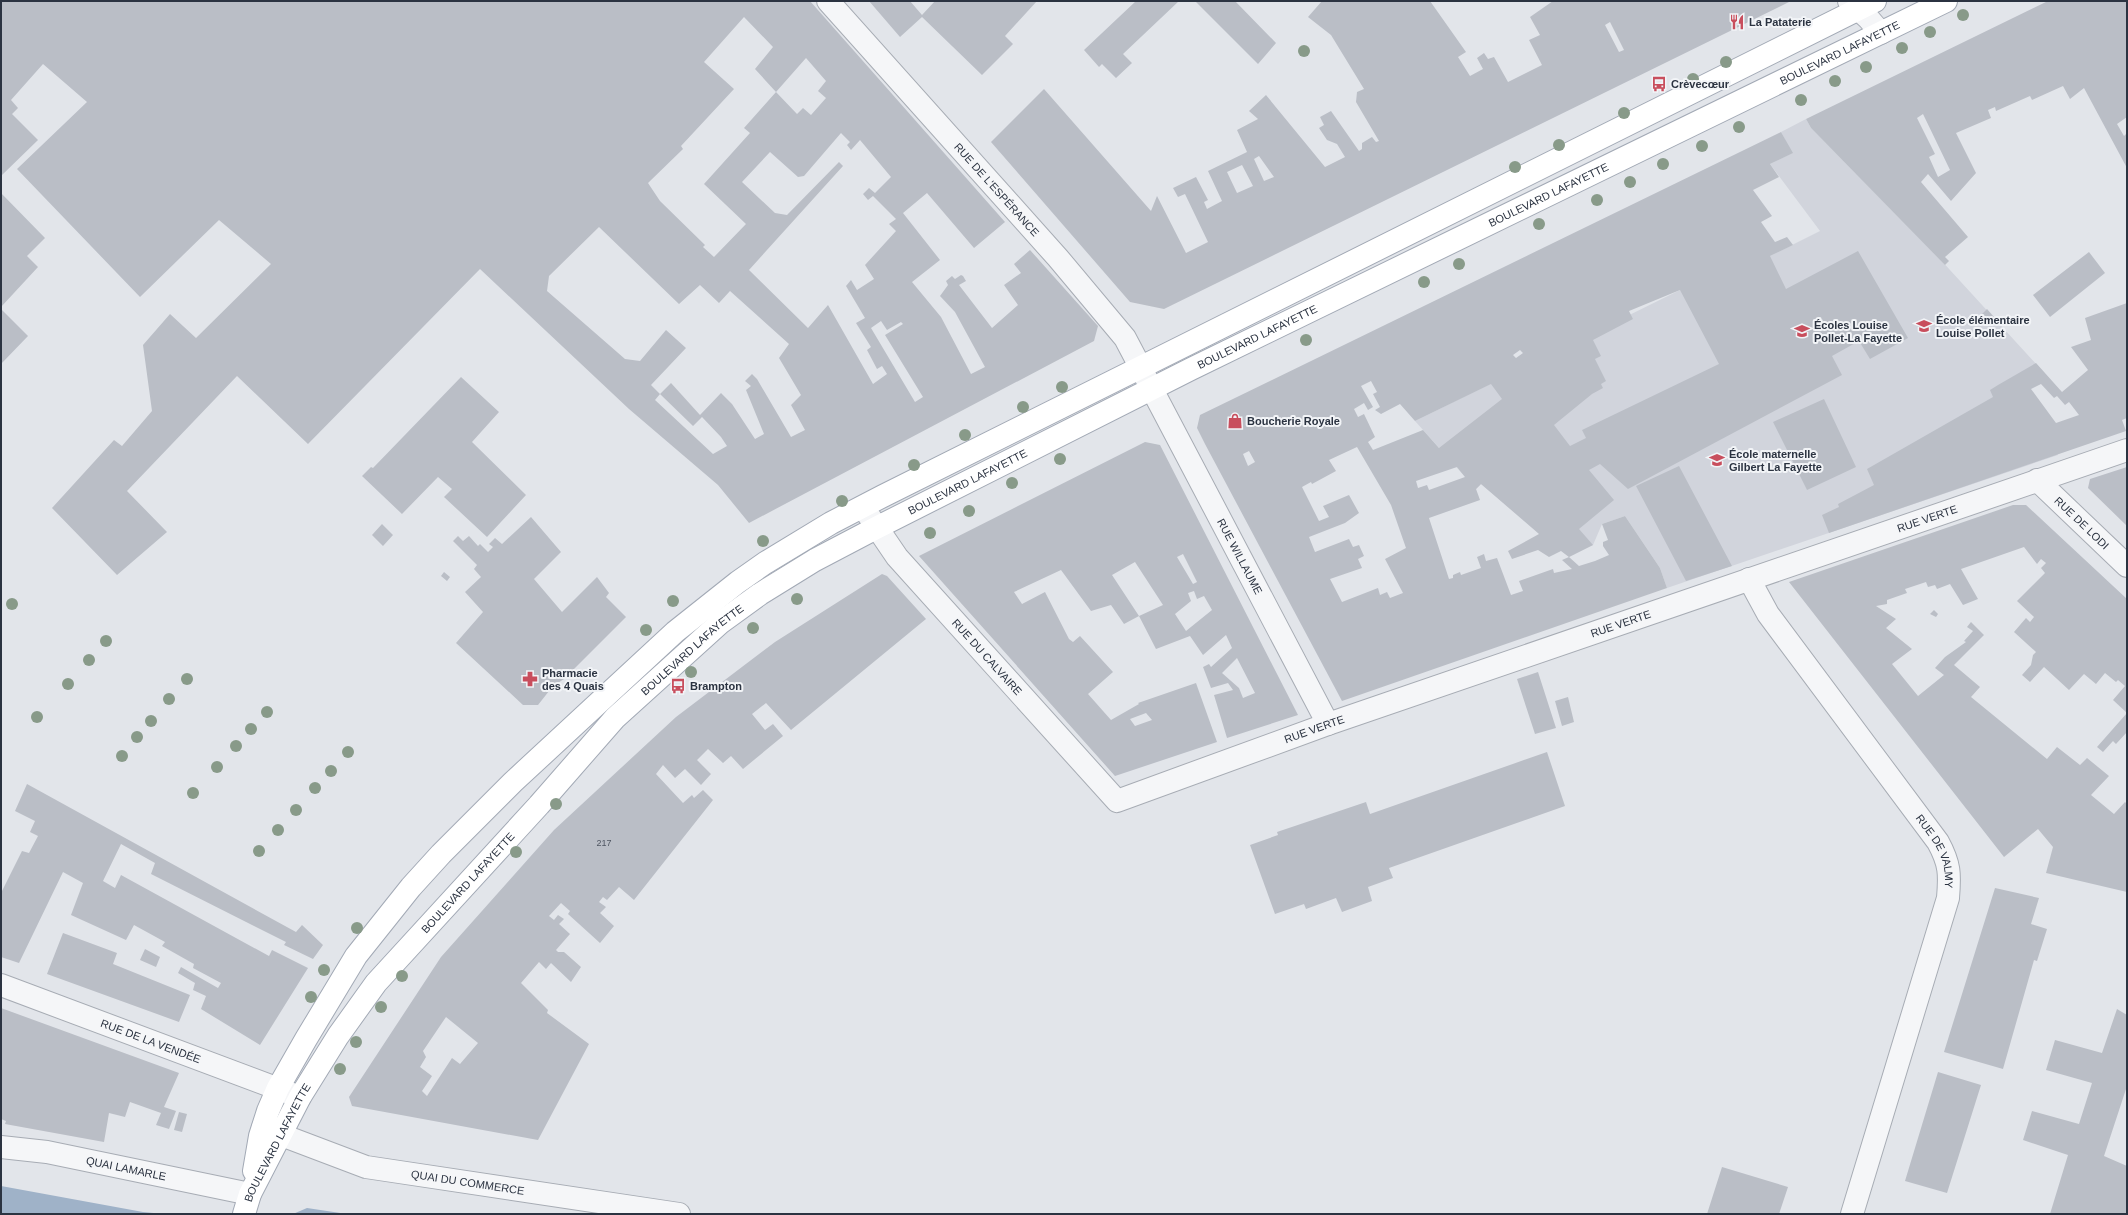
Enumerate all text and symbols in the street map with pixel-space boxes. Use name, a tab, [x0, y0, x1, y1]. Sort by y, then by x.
restaurant icon: La Pataterie	[1728, 13, 1746, 31]
place label: La Pataterie	[1749, 16, 1811, 28]
street label: BOULEVARD LAFAYETTE	[1778, 19, 1902, 87]
bus stop icon: Crèvecœur	[1650, 75, 1668, 93]
place label: Crèvecœur	[1671, 78, 1730, 90]
street label: RUE DE L'ESPÉRANCE	[952, 141, 1041, 239]
street label: BOULEVARD LAFAYETTE	[1487, 161, 1610, 229]
street label: BOULEVARD LAFAYETTE	[1195, 302, 1319, 371]
place label: École élémentaire Louise Pollet	[1936, 314, 2030, 339]
school or university icon: École élémentaire Louise Pollet	[1915, 317, 1933, 335]
place label: Écoles Louise Pollet-La Fayette	[1814, 319, 1902, 344]
school or university icon: Écoles Louise Pollet-La Fayette	[1793, 322, 1811, 340]
shop icon: Boucherie Royale	[1226, 412, 1244, 430]
place label: Boucherie Royale	[1247, 415, 1340, 427]
street label: BOULEVARD LAFAYETTE	[906, 447, 1029, 517]
place label: École maternelle Gilbert La Fayette	[1729, 448, 1822, 473]
school or university icon: École maternelle Gilbert La Fayette	[1708, 451, 1726, 469]
street label: RUE DE LODI	[2052, 494, 2111, 551]
street label: RUE VERTE	[1895, 503, 1959, 534]
street label: RUE WILLAUME	[1215, 517, 1265, 596]
street label: BOULEVARD LAFAYETTE	[639, 602, 746, 698]
street label: RUE VERTE	[1589, 608, 1652, 640]
street label: RUE DU CALVAIRE	[950, 616, 1024, 697]
place label: Pharmacie des 4 Quais	[542, 667, 604, 692]
pharmacy icon: Pharmacie des 4 Quais	[521, 670, 539, 688]
bus stop icon: Brampton	[669, 677, 687, 695]
place label: Brampton	[690, 680, 742, 692]
street label: RUE VERTE	[1283, 713, 1346, 745]
street label: RUE DE VALMY	[1914, 812, 1955, 889]
street label: BOULEVARD LAFAYETTE	[419, 830, 517, 935]
house number: 217	[596, 838, 612, 848]
street label: RUE DE LA VENDÉE	[99, 1017, 203, 1065]
street label: BOULEVARD LAFAYETTE	[242, 1081, 313, 1203]
street label: QUAI LAMARLE	[85, 1154, 167, 1182]
street label: QUAI DU COMMERCE	[410, 1168, 525, 1197]

